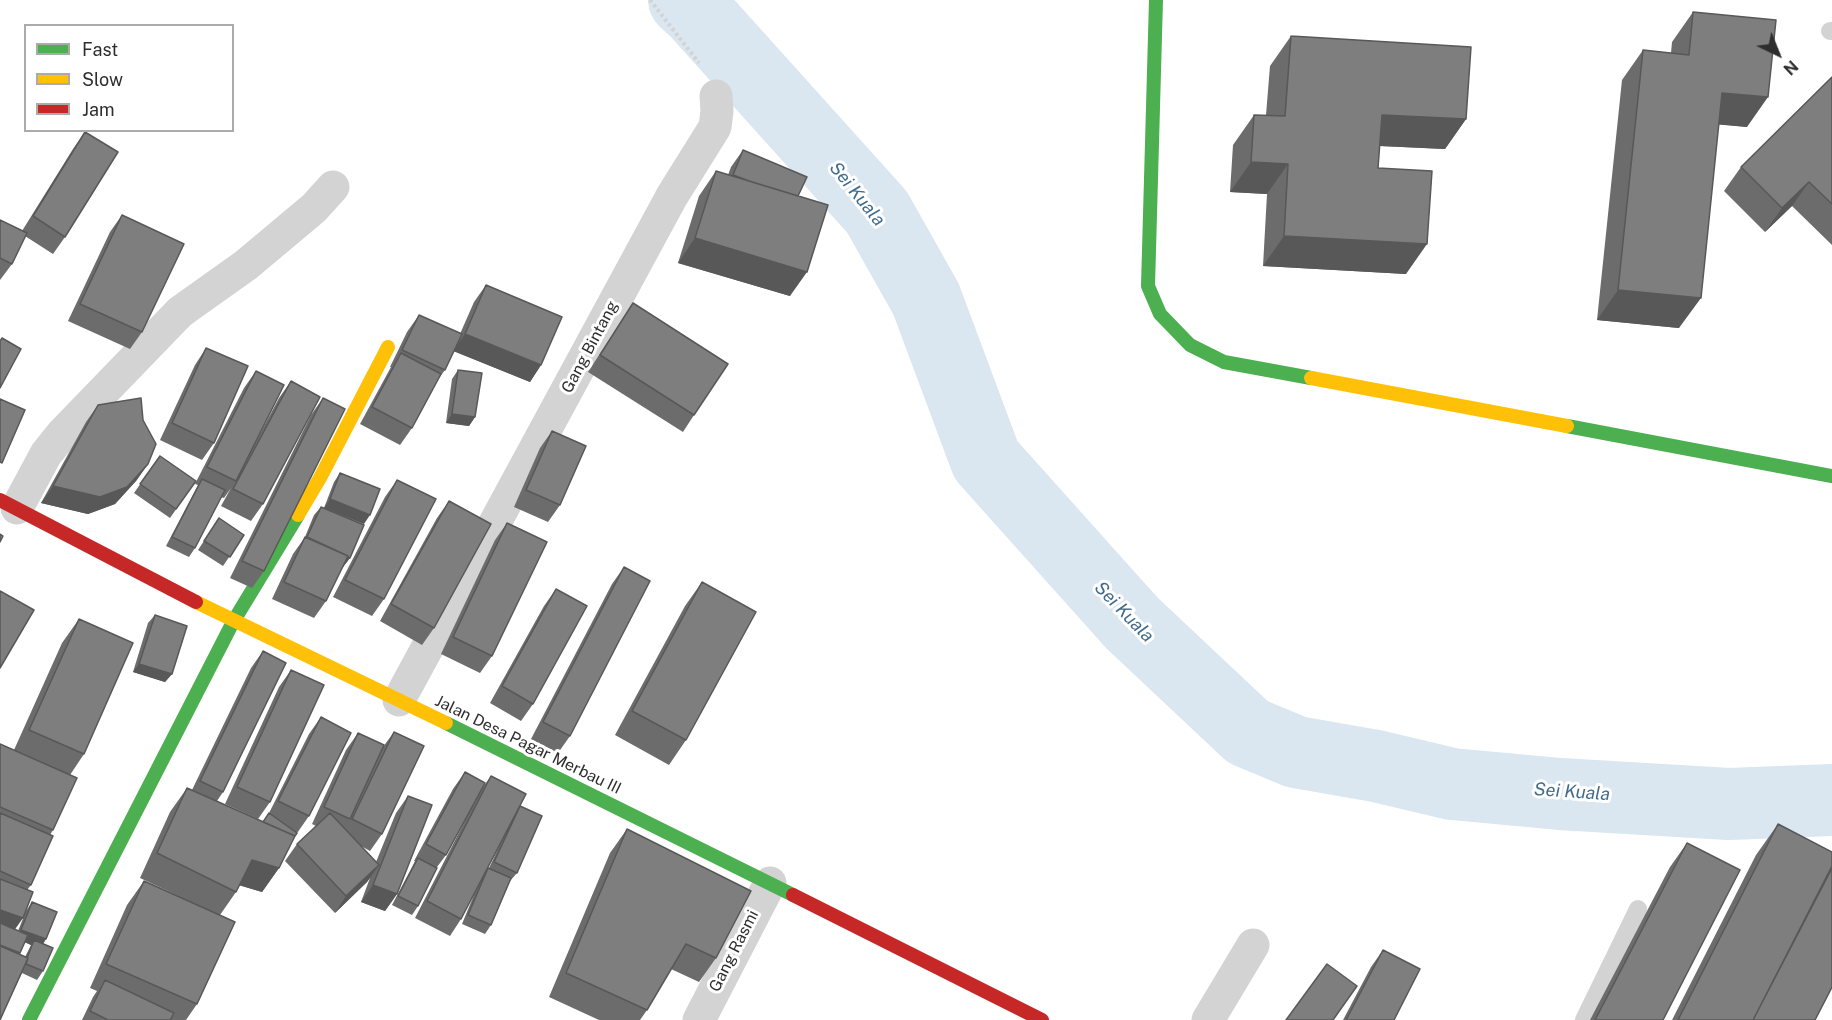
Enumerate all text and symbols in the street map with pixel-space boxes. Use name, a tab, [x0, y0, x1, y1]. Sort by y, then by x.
legend	[24, 24, 234, 132]
north arrow	[1748, 24, 1808, 84]
text: Fast	[82, 39, 118, 60]
text: N	[1780, 56, 1802, 79]
text: Slow	[82, 69, 123, 90]
text: Jam	[82, 99, 115, 120]
water label: Sei Kuala	[825, 158, 889, 230]
street label: Gang Bintang	[558, 298, 622, 396]
water label: Sei Kuala	[1090, 577, 1158, 647]
street label: Jalan Desa Pagar Merbau III	[432, 691, 624, 799]
water label: Sei Kuala	[1533, 779, 1611, 805]
street label: Gang Rasmi	[705, 907, 763, 995]

